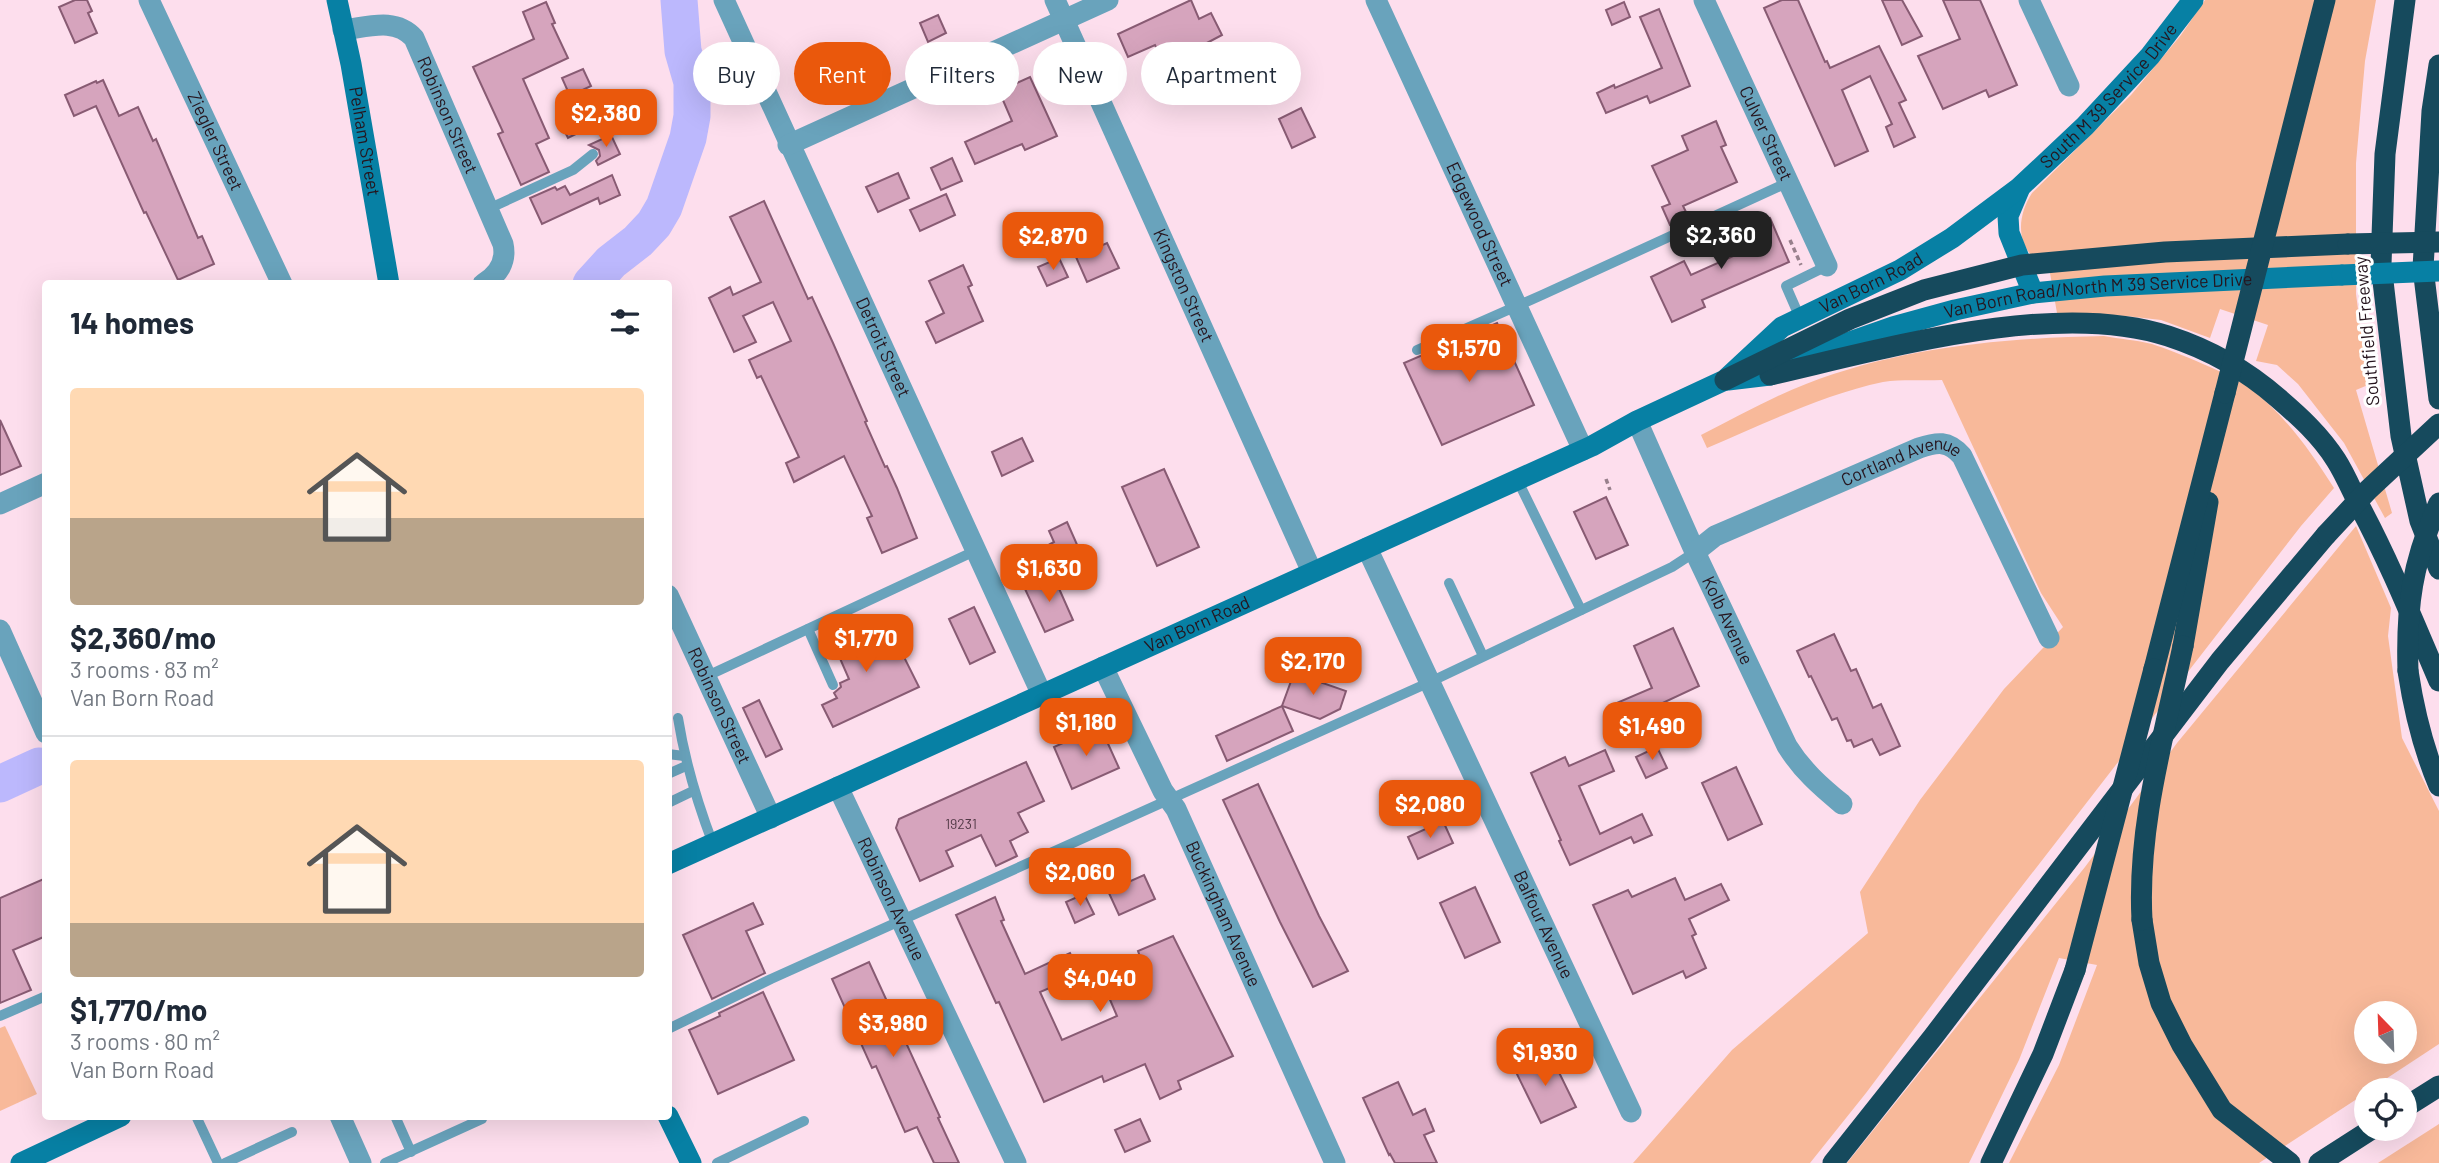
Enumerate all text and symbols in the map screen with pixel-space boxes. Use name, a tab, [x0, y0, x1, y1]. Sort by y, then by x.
street label: South M 39 Service Drive	[2035, 18, 2181, 173]
chip: Buy	[693, 42, 780, 105]
chip: Rent	[794, 42, 891, 105]
chip: Filters	[905, 42, 1019, 105]
chip: New	[1033, 42, 1127, 105]
chip: Apartment	[1141, 42, 1301, 105]
street label: Robinson Street	[413, 53, 483, 177]
street label: Culver Street	[1735, 82, 1798, 184]
street label: Pelham Street	[345, 85, 386, 198]
street label: Ziegler Street	[183, 88, 249, 194]
pin: $2,380	[549, 90, 663, 149]
text: $2,380	[571, 98, 641, 126]
street label: Edgewood Street	[1442, 158, 1518, 290]
pin: $2,870	[996, 212, 1110, 272]
pin: $2,360	[1664, 212, 1778, 271]
text: $2,360	[1686, 220, 1756, 248]
text: $2,870	[1018, 221, 1088, 249]
street label: Kingston Street	[1149, 225, 1219, 345]
street label: Van Born Road	[1815, 247, 1926, 317]
street label: Southfield Freeway	[2349, 255, 2383, 407]
street label: Van Born Road/North M 39 Service Drive	[1941, 267, 2253, 323]
street label: Detroit Street	[852, 294, 916, 400]
icon: filters	[606, 303, 644, 341]
text: 14 homes	[70, 304, 194, 340]
pin: $1,570	[1412, 324, 1526, 384]
text: $1,570	[1437, 333, 1501, 361]
street label: Cortland Avenue	[1837, 431, 1967, 490]
icon: home	[294, 434, 420, 560]
pin: $1,630	[992, 544, 1106, 604]
text: $1,630	[1016, 553, 1082, 581]
street label: Kolb Avenue	[1698, 572, 1759, 668]
street label: Van Born Road	[1141, 590, 1253, 657]
pin: $1,770	[809, 614, 923, 674]
text: $2,360/mo	[70, 619, 216, 655]
text: $1,770	[834, 623, 898, 651]
pin: $2,170	[1256, 638, 1370, 697]
street label: Robinson Street	[684, 644, 756, 767]
text: $2,170	[1281, 646, 1345, 674]
text: 3 rooms · 83 m²	[70, 655, 219, 683]
text: Van Born Road	[70, 683, 214, 711]
pin: $1,180	[1029, 698, 1143, 758]
pin: $1,490	[1595, 702, 1709, 762]
text: $1,180	[1055, 707, 1117, 735]
text: $1,490	[1619, 711, 1685, 739]
pin: $2,080	[1373, 780, 1487, 840]
text: $2,080	[1395, 789, 1465, 817]
icon: home	[294, 806, 420, 932]
house number: 19231	[945, 815, 977, 832]
street label: Robinson Avenue	[853, 833, 931, 964]
street label: Buckingham Avenue	[1182, 837, 1266, 990]
pin: $2,060	[1023, 848, 1137, 908]
text: $2,060	[1045, 857, 1115, 885]
street label: Balfour Avenue	[1510, 867, 1579, 982]
pin: $4,040	[1043, 954, 1157, 1014]
text: $4,040	[1064, 963, 1136, 991]
text: $1,770/mo	[70, 991, 208, 1027]
pin: $3,980	[836, 1000, 950, 1059]
north arrow	[2354, 1001, 2417, 1064]
map controls	[2354, 1001, 2417, 1141]
text: $3,980	[858, 1008, 928, 1036]
text: 3 rooms · 80 m²	[70, 1027, 220, 1055]
pin: $1,930	[1488, 1028, 1602, 1088]
text: $1,930	[1512, 1037, 1578, 1065]
text: Van Born Road	[70, 1055, 214, 1083]
button: locate	[2354, 1078, 2417, 1141]

